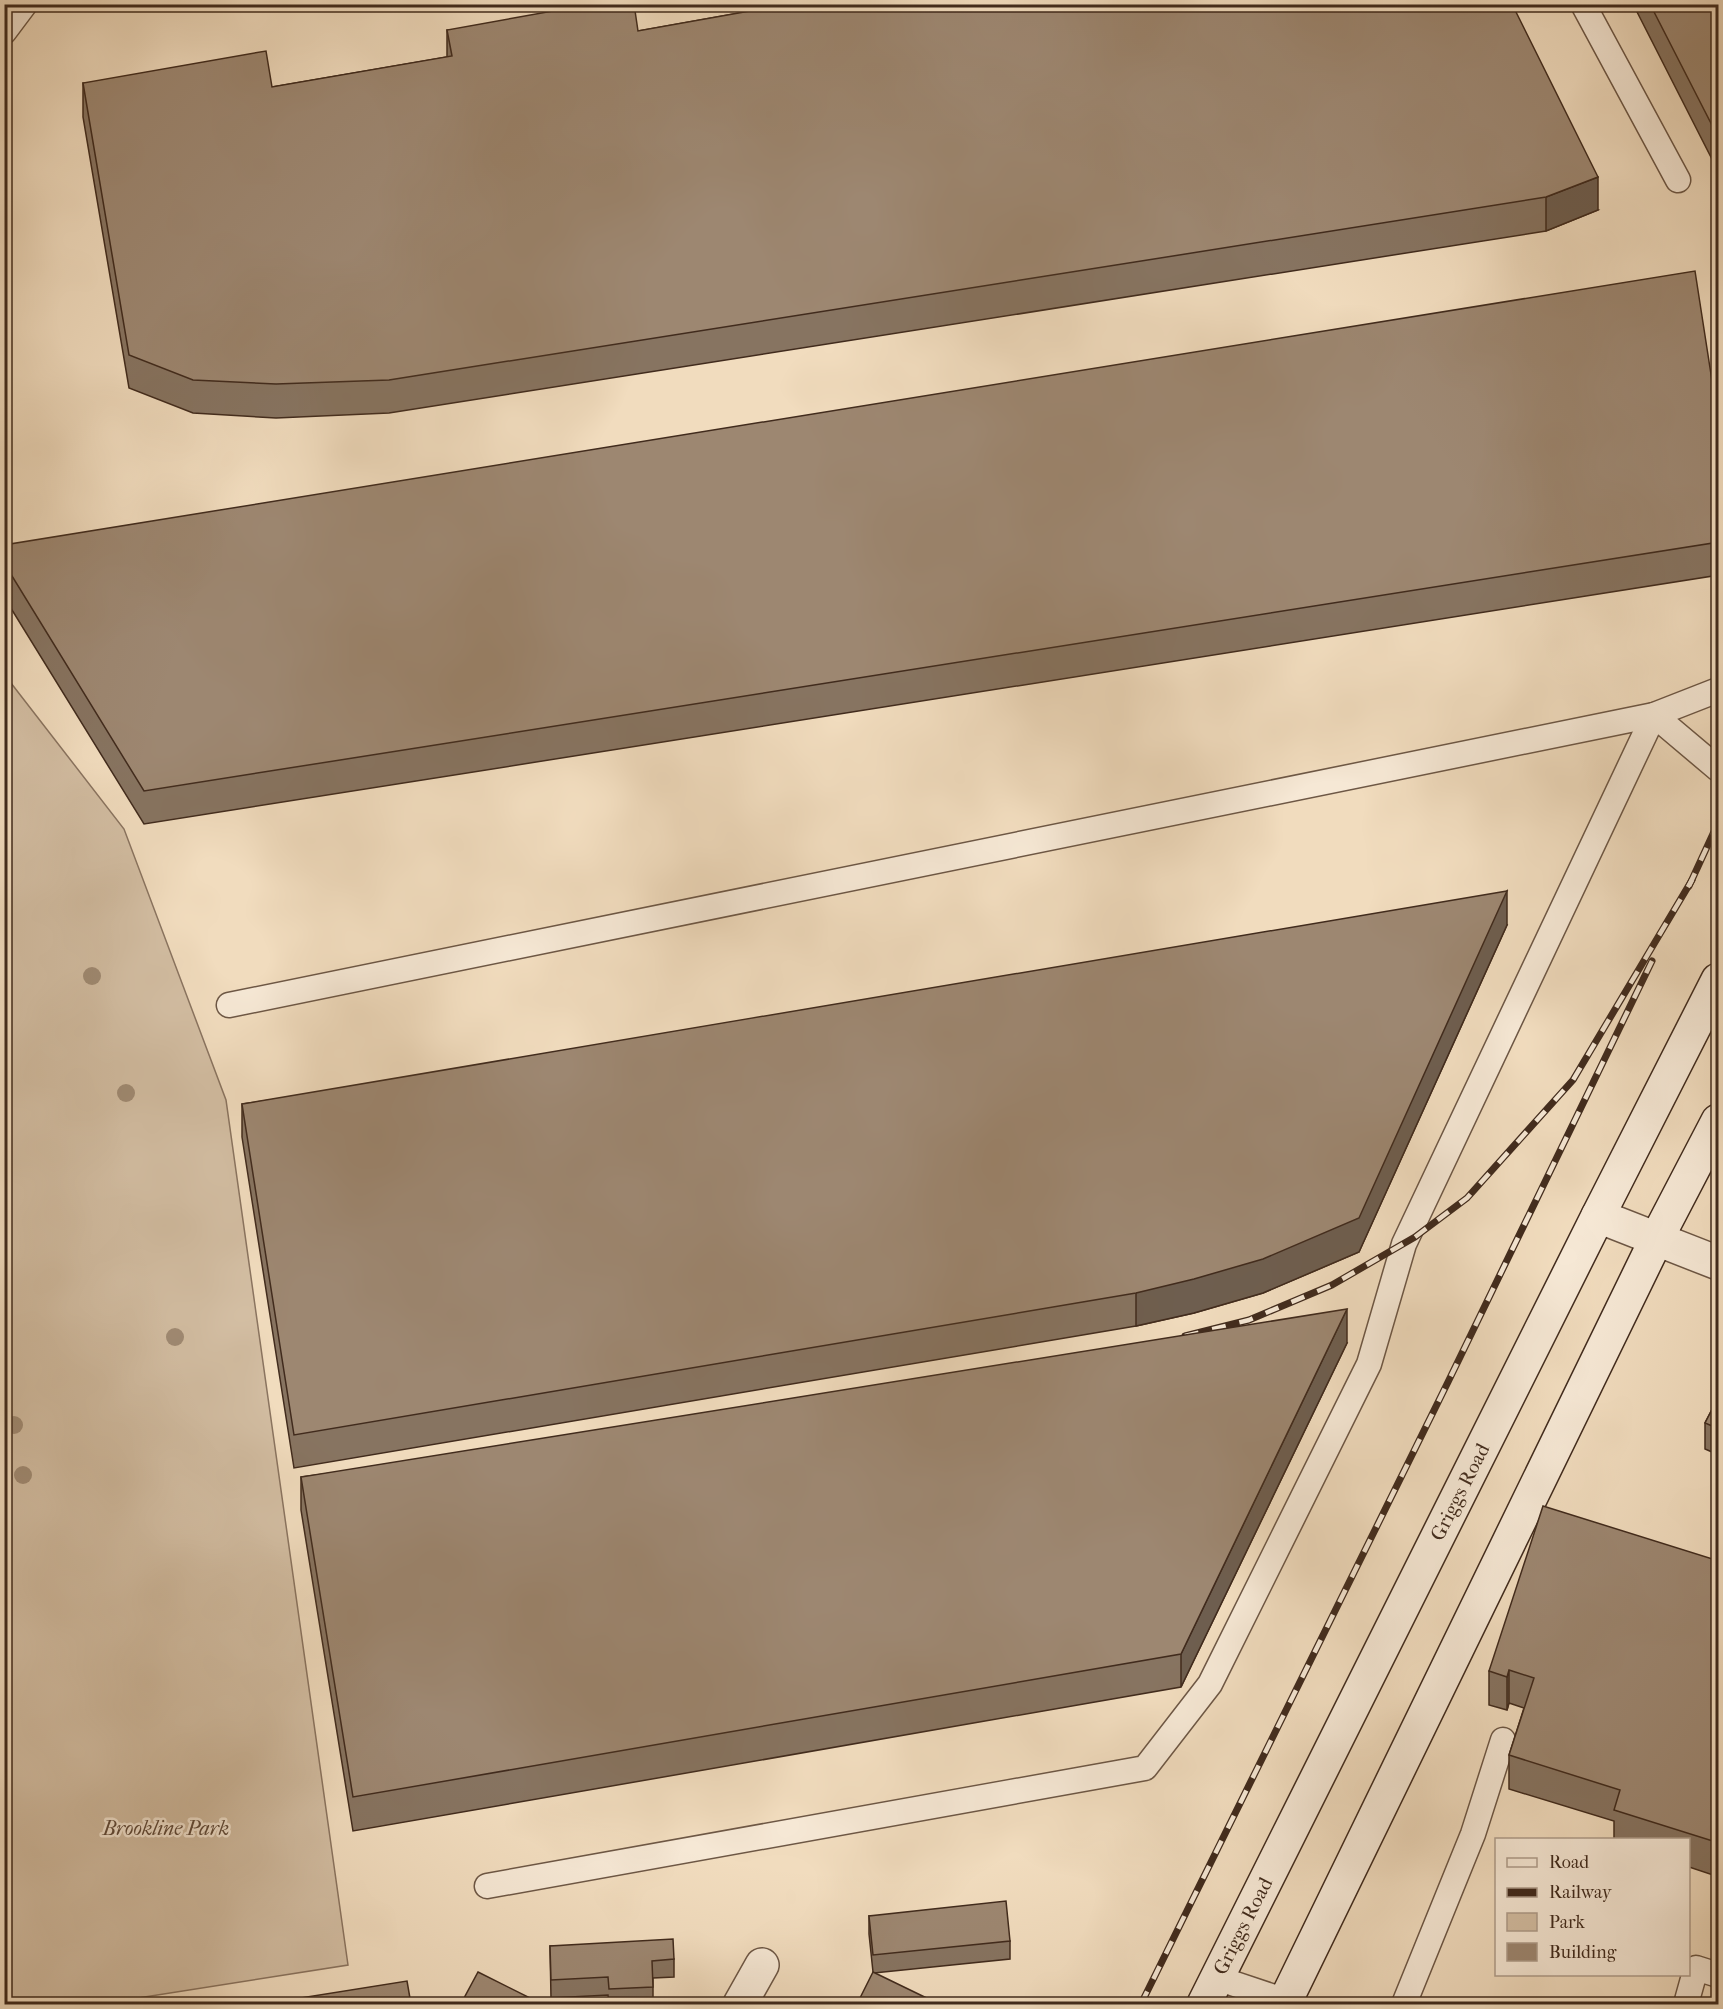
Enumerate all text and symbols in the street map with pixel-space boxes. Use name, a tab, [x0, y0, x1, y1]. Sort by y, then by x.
street label: Griggs Road	[1426, 1439, 1495, 1544]
park label: Brookline Park	[102, 1817, 229, 1840]
legend	[1495, 1838, 1690, 1976]
text: Road	[1549, 1852, 1589, 1873]
street label: Griggs Road	[1209, 1873, 1278, 1978]
text: Railway	[1549, 1882, 1613, 1903]
text: Park	[1549, 1912, 1586, 1933]
text: Building	[1549, 1942, 1617, 1963]

